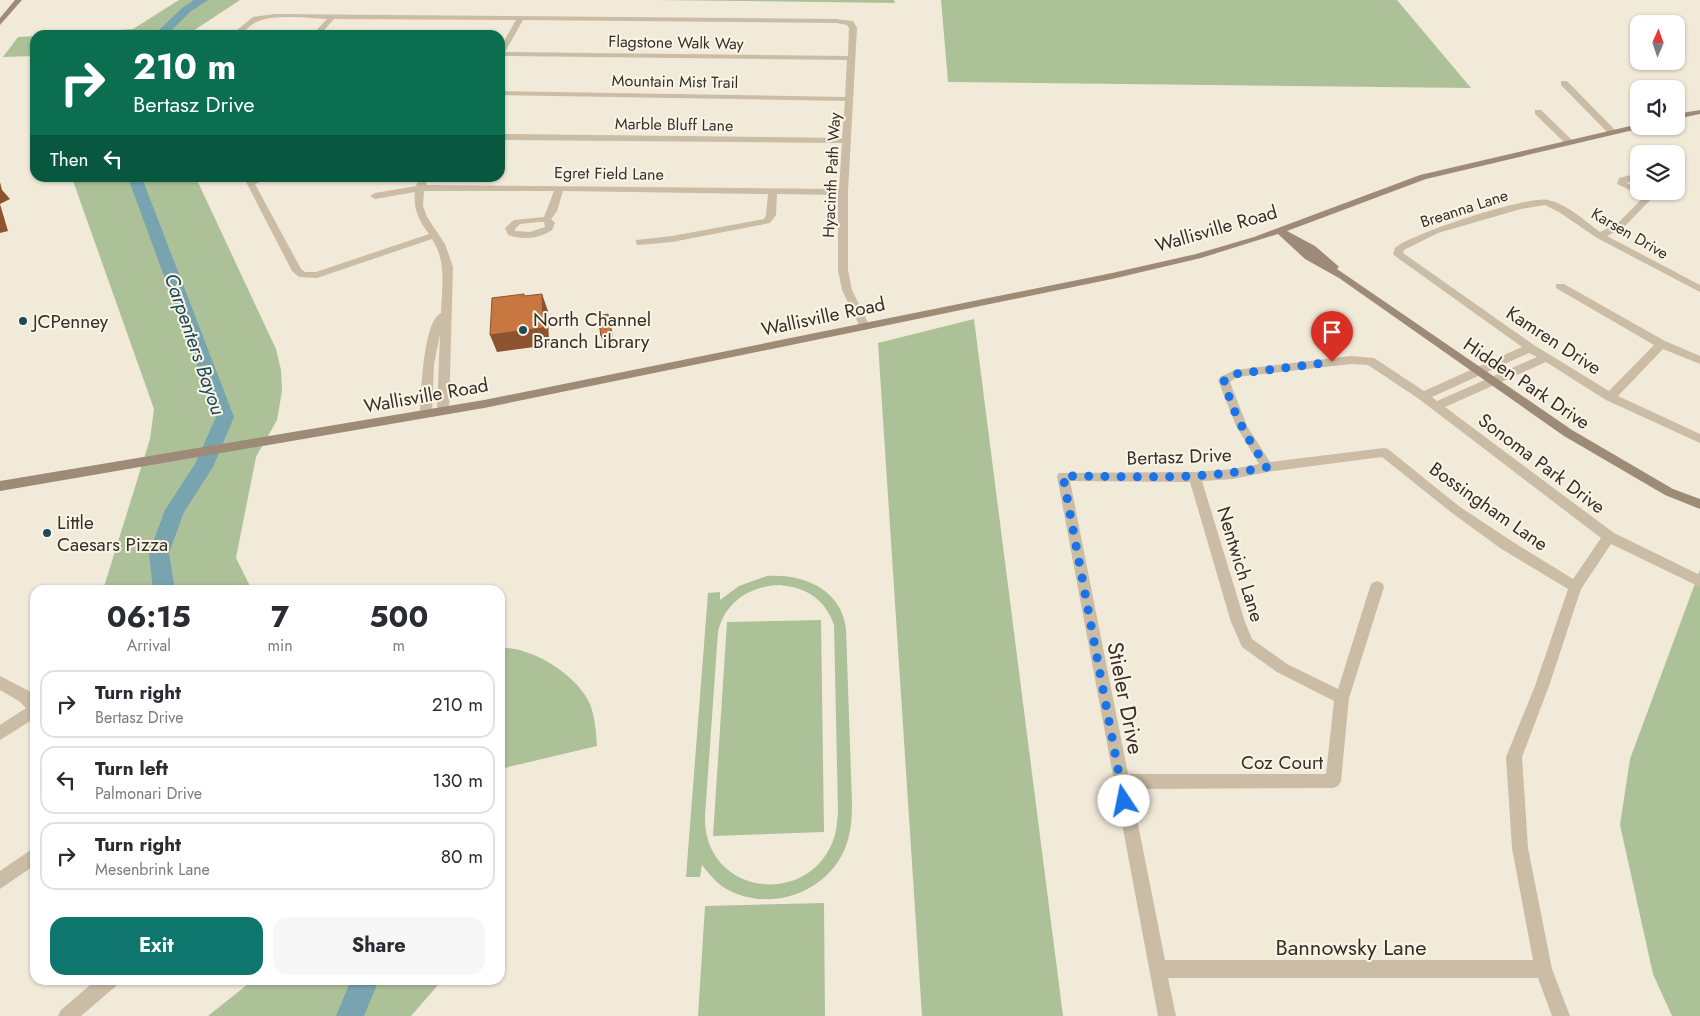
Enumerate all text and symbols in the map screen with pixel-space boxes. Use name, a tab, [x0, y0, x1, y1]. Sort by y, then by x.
north arrow	[1630, 15, 1685, 70]
map controls	[1630, 15, 1685, 200]
street label: Flagstone Walk Way	[608, 30, 745, 55]
text: 210 m	[133, 42, 236, 92]
icon: right	[50, 50, 115, 115]
street label: Mountain Mist Trail	[611, 69, 739, 94]
button: sound	[1630, 80, 1685, 135]
text: Bertasz Drive	[133, 88, 255, 120]
street label: Hyacinth Path Way	[817, 111, 846, 238]
street label: Marble Bluff Lane	[615, 112, 733, 137]
icon: left	[99, 145, 127, 173]
button: layers	[1630, 145, 1685, 200]
text: Then	[50, 146, 89, 173]
street label: Egret Field Lane	[554, 161, 664, 186]
street label: Breanna Lane	[1417, 183, 1511, 233]
street label: Wallisville Road	[1152, 198, 1280, 259]
street label: Karsen Drive	[1587, 202, 1673, 265]
water label: Carpenters Bayou	[157, 269, 232, 419]
street label: Wallisville Road	[759, 290, 887, 343]
street label: Kamren Drive	[1501, 300, 1607, 381]
place label: North Channel Branch Library	[533, 306, 651, 355]
place label: JCPenney	[30, 308, 109, 335]
pin	[1311, 311, 1353, 362]
marker: JCPenney	[17, 315, 29, 327]
icon: arrive	[1318, 318, 1346, 346]
marker: North Channel Branch Library	[517, 324, 529, 336]
street label: Hidden Park Drive	[1458, 331, 1596, 436]
street label: Wallisville Road	[362, 371, 490, 420]
street label: Sonoma Park Drive	[1473, 407, 1611, 520]
street label: Bertasz Drive	[1126, 441, 1232, 472]
street label: Bossingham Lane	[1424, 455, 1554, 557]
street label: Nentwich Lane	[1210, 503, 1271, 625]
place label: Little Caesars Pizza	[57, 509, 168, 558]
marker: Little Caesars Pizza	[41, 527, 53, 539]
text: 06:15	[107, 595, 191, 638]
text: 7	[271, 595, 289, 638]
text: 500	[369, 595, 428, 638]
text: Arrival	[127, 634, 171, 657]
text: min	[268, 634, 293, 657]
text: m	[393, 634, 405, 657]
street label: Stieler Drive	[1099, 639, 1153, 757]
text: Turn right	[95, 679, 181, 706]
icon: right	[52, 690, 80, 718]
text: 210 m	[432, 691, 483, 718]
text: Bertasz Drive	[95, 706, 183, 729]
street label: Coz Court	[1241, 749, 1323, 776]
text: Turn left	[95, 755, 168, 782]
icon: left	[52, 766, 80, 794]
text: 130 m	[432, 767, 483, 794]
position arrow	[1097, 774, 1149, 826]
text: Palmonari Drive	[95, 782, 202, 805]
text: Turn right	[95, 831, 181, 858]
icon: right	[52, 842, 80, 870]
text: 80 m	[441, 843, 483, 870]
text: Mesenbrink Lane	[95, 858, 210, 881]
button: Exit	[50, 917, 263, 975]
button: Share	[273, 917, 485, 975]
street label: Bannowsky Lane	[1275, 931, 1427, 963]

